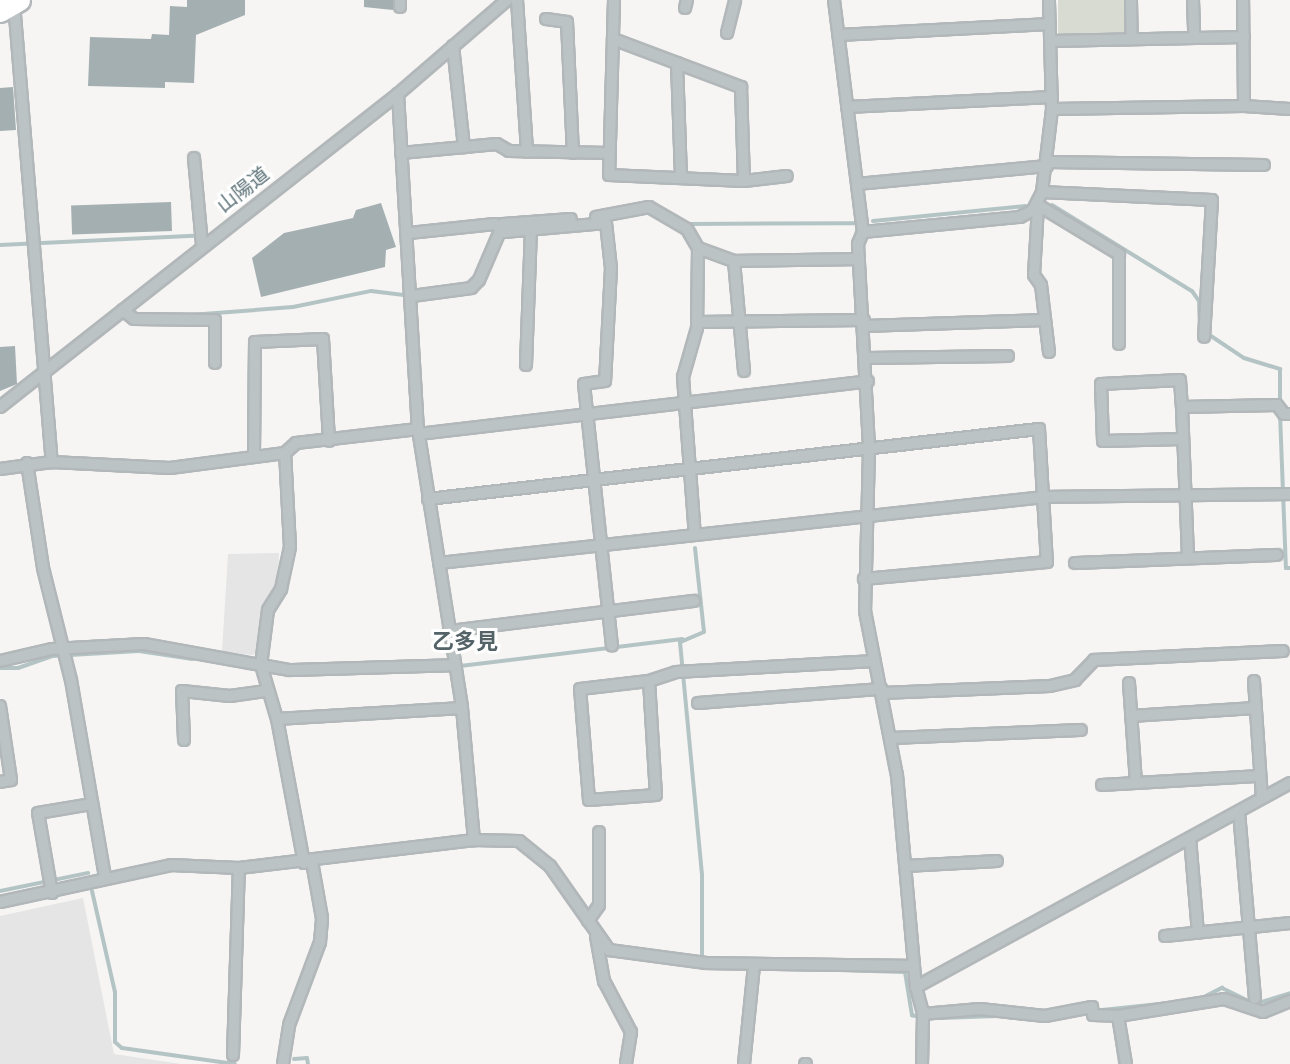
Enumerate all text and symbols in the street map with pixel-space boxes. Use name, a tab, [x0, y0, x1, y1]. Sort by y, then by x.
street label: 山陽道	[212, 162, 274, 218]
district label: 乙多見	[432, 629, 498, 655]

